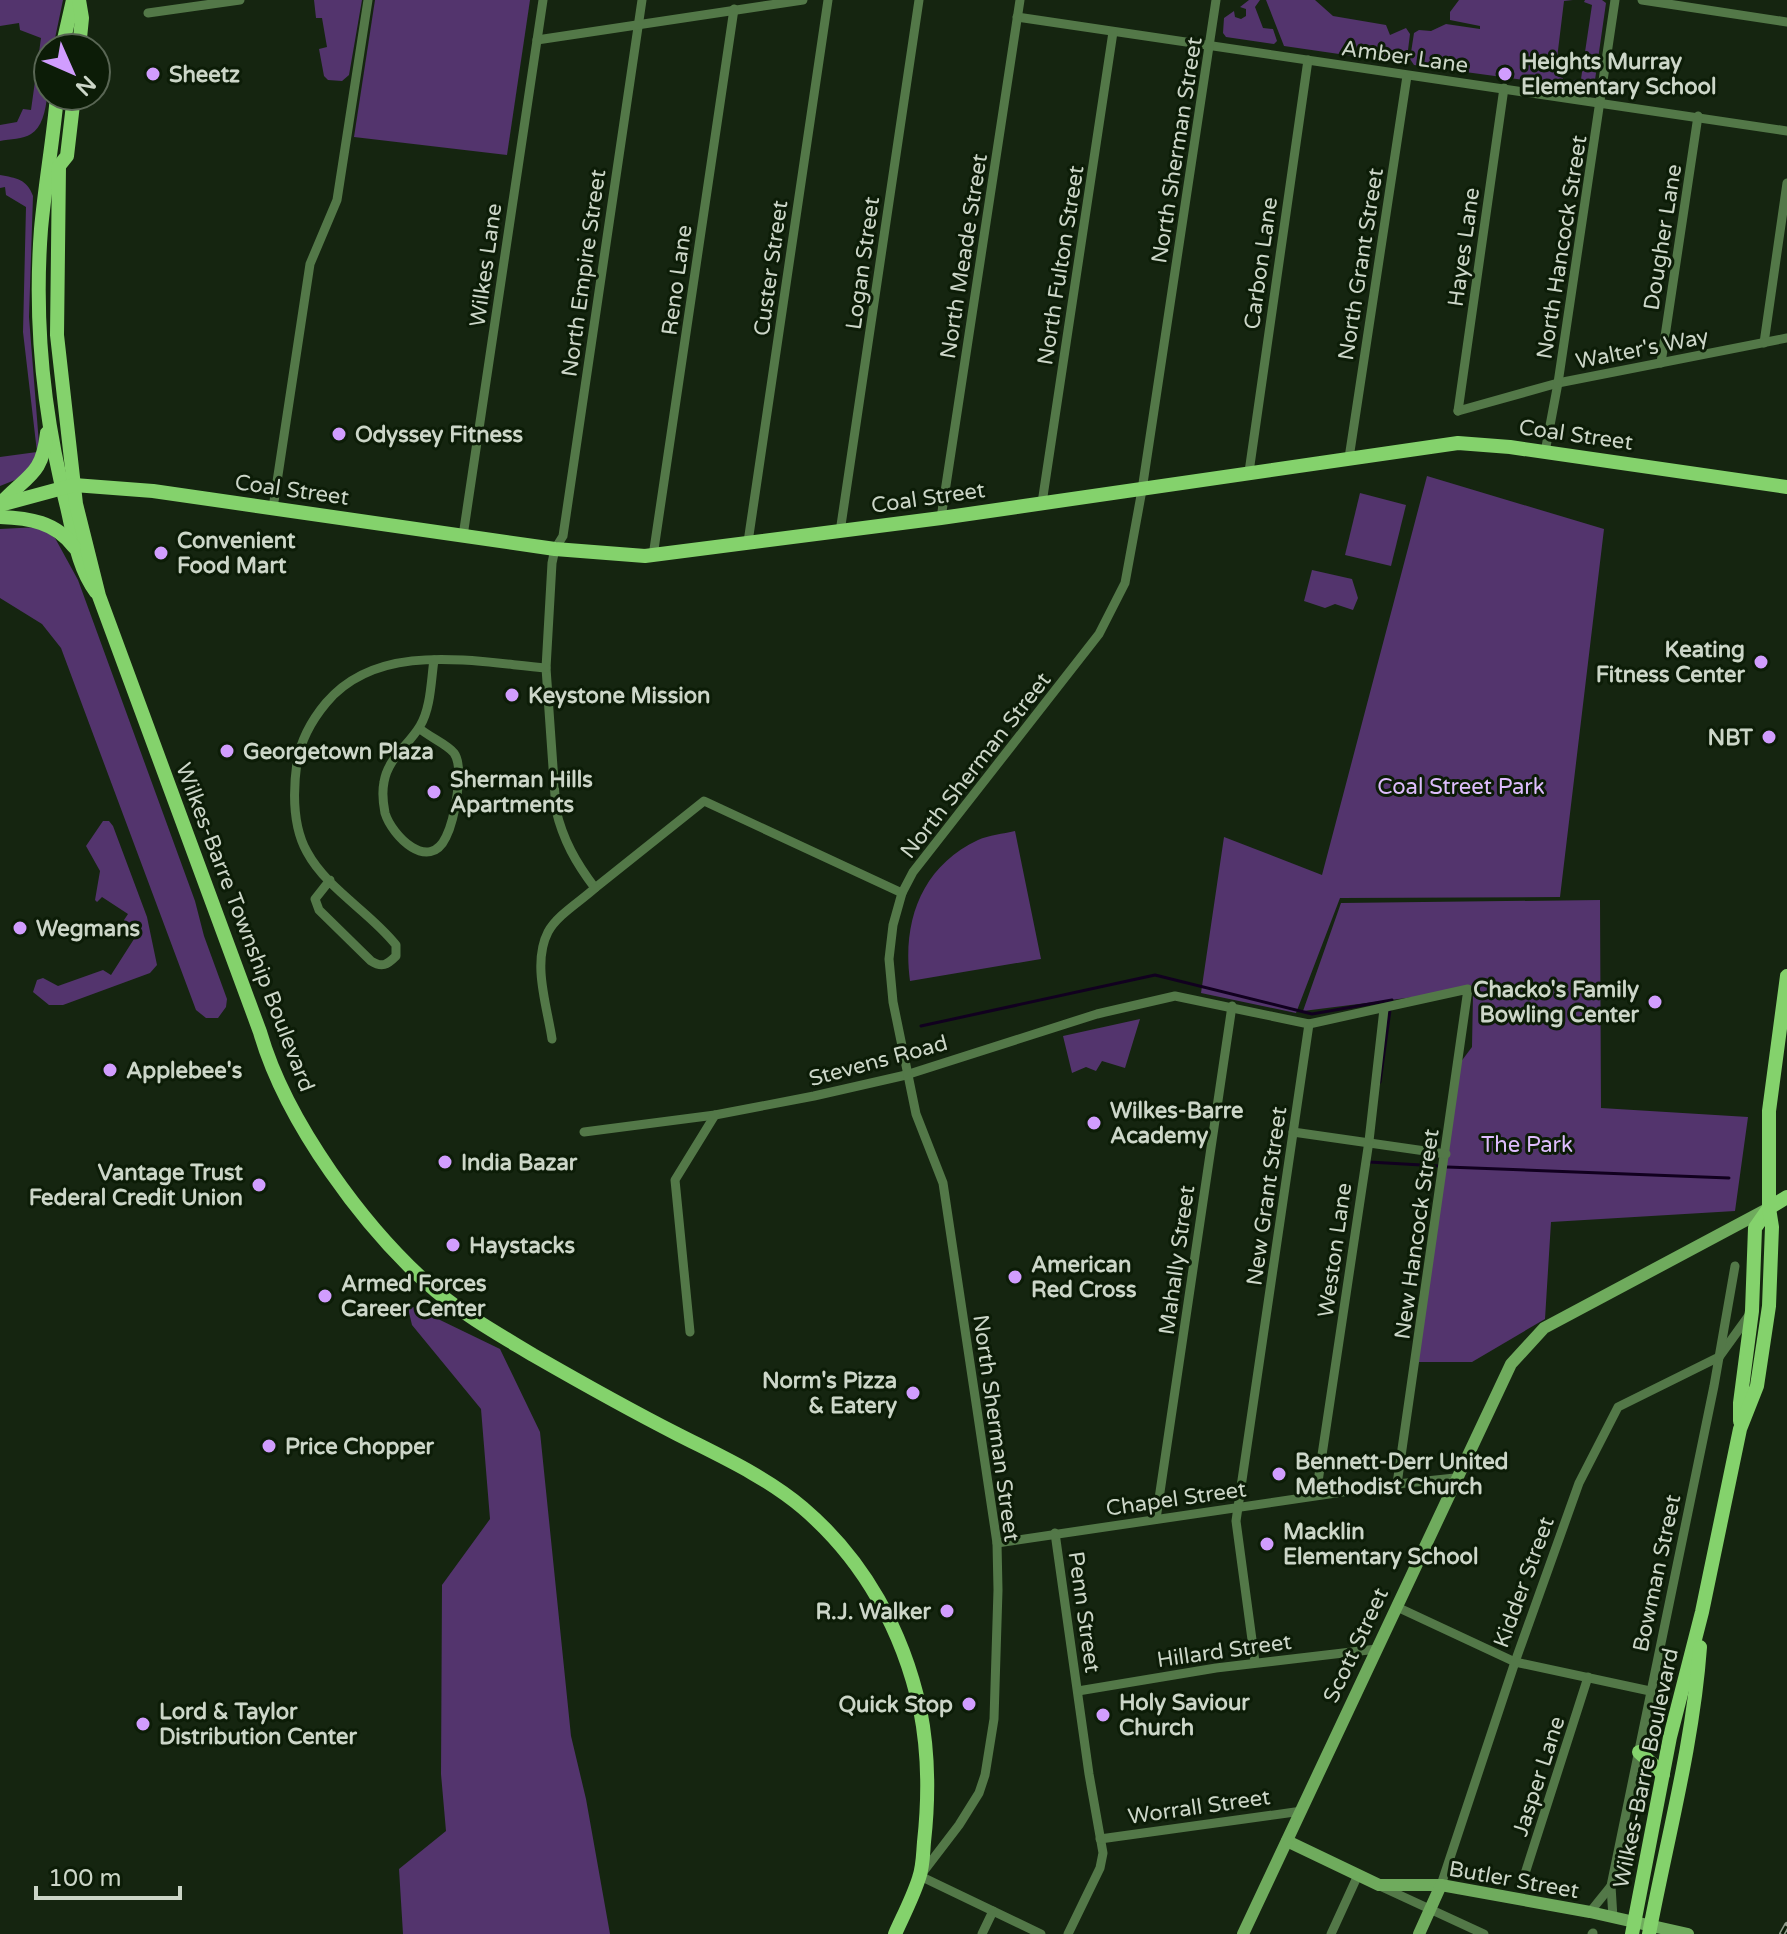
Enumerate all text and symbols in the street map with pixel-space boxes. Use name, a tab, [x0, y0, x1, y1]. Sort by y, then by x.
north arrow	[32, 32, 112, 112]
street label: North Sherman Street	[1146, 35, 1208, 265]
street label: Amber Lane	[1340, 35, 1470, 79]
place label: Heights Murray Elementary School	[1521, 49, 1716, 100]
place label: Sheetz	[169, 62, 240, 88]
marker: Sheetz	[144, 65, 162, 83]
marker: Heights Murray Elementary School	[1496, 65, 1514, 83]
text: N	[70, 70, 101, 101]
street label: North Hancock Street	[1531, 133, 1593, 361]
street label: North Meade Street	[935, 152, 993, 361]
street label: Dougher Lane	[1639, 162, 1687, 312]
street label: North Fulton Street	[1032, 163, 1090, 367]
street label: North Grant Street	[1333, 166, 1389, 362]
street label: North Empire Street	[557, 168, 611, 379]
street label: Hayes Lane	[1443, 186, 1485, 308]
street label: Logan Street	[841, 195, 885, 331]
street label: Carbon Lane	[1239, 195, 1283, 331]
street label: Custer Street	[749, 199, 793, 338]
street label: Wilkes Lane	[464, 202, 508, 329]
street label: Reno Lane	[656, 223, 698, 337]
street label: Walter's Way	[1574, 323, 1711, 375]
street label: Coal Street	[1517, 414, 1634, 456]
place label: Odyssey Fitness	[355, 422, 524, 448]
marker: Odyssey Fitness	[330, 425, 348, 443]
street label: Coal Street	[233, 469, 350, 511]
street label: Coal Street	[870, 477, 987, 519]
place label: Convenient Food Mart	[177, 528, 296, 579]
marker: Convenient Food Mart	[152, 544, 170, 562]
place label: Keating Fitness Center	[1596, 637, 1746, 688]
marker: Keating Fitness Center	[1752, 653, 1770, 671]
street label: North Sherman Street	[895, 667, 1056, 864]
place label: Keystone Mission	[528, 683, 710, 709]
marker: Keystone Mission	[503, 686, 521, 704]
place label: NBT	[1708, 725, 1754, 751]
marker: NBT	[1760, 728, 1778, 746]
place label: Georgetown Plaza	[243, 739, 434, 765]
marker: Georgetown Plaza	[218, 742, 236, 760]
street label: Wilkes-Barre Township Boulevard	[170, 759, 320, 1095]
place label: Sherman Hills Apartments	[450, 767, 593, 818]
park label: Coal Street Park	[1377, 774, 1545, 800]
marker: Sherman Hills Apartments	[425, 783, 443, 801]
place label: Wegmans	[36, 916, 141, 942]
marker: Wegmans	[11, 919, 29, 937]
place label: Chacko's Family Bowling Center	[1473, 977, 1640, 1028]
marker: Chacko's Family Bowling Center	[1646, 993, 1664, 1011]
street label: Stevens Road	[806, 1030, 950, 1092]
place label: Applebee's	[126, 1058, 243, 1084]
marker: Applebee's	[101, 1061, 119, 1079]
place label: Wilkes-Barre Academy	[1110, 1098, 1243, 1149]
street label: New Grant Street	[1242, 1105, 1292, 1287]
marker: Wilkes-Barre Academy	[1085, 1114, 1103, 1132]
street label: New Hancock Street	[1389, 1127, 1445, 1341]
park label: The Park	[1481, 1132, 1573, 1158]
place label: India Bazar	[461, 1150, 578, 1176]
marker: India Bazar	[436, 1153, 454, 1171]
place label: Vantage Trust Federal Credit Union	[29, 1160, 244, 1211]
marker: Vantage Trust Federal Credit Union	[250, 1176, 268, 1194]
street label: Weston Lane	[1313, 1181, 1357, 1319]
street label: Mahally Street	[1154, 1184, 1200, 1337]
place label: Haystacks	[469, 1233, 575, 1259]
marker: Haystacks	[444, 1236, 462, 1254]
place label: American Red Cross	[1031, 1252, 1137, 1303]
marker: American Red Cross	[1006, 1268, 1024, 1286]
place label: Armed Forces Career Center	[341, 1271, 487, 1322]
marker: Armed Forces Career Center	[316, 1287, 334, 1305]
street label: North Sherman Street	[967, 1313, 1025, 1543]
place label: Norm's Pizza & Eatery	[762, 1368, 897, 1419]
marker: Norm's Pizza & Eatery	[904, 1384, 922, 1402]
place label: Price Chopper	[285, 1434, 435, 1460]
marker: Price Chopper	[260, 1437, 278, 1455]
place label: Bennett-Derr United Methodist Church	[1295, 1449, 1509, 1500]
marker: Bennett-Derr United Methodist Church	[1270, 1465, 1288, 1483]
street label: Chapel Street	[1104, 1476, 1248, 1522]
street label: Bowman Street	[1628, 1492, 1686, 1654]
street label: Kidder Street	[1488, 1513, 1560, 1651]
place label: Macklin Elementary School	[1283, 1519, 1478, 1570]
marker: Macklin Elementary School	[1258, 1535, 1276, 1553]
street label: Penn Street	[1063, 1550, 1105, 1675]
street label: Scott Street	[1318, 1584, 1394, 1707]
place label: R.J. Walker	[815, 1599, 932, 1625]
marker: R.J. Walker	[938, 1602, 956, 1620]
street label: Hillard Street	[1155, 1629, 1293, 1673]
street label: Wilkes-Barre Boulevard	[1608, 1646, 1684, 1891]
place label: Holy Saviour Church	[1119, 1690, 1250, 1741]
place label: Quick Stop	[838, 1692, 953, 1718]
marker: Quick Stop	[960, 1695, 978, 1713]
place label: Lord & Taylor Distribution Center	[159, 1699, 357, 1750]
marker: Holy Saviour Church	[1094, 1706, 1112, 1724]
street label: Jasper Lane	[1507, 1713, 1571, 1840]
marker: Lord & Taylor Distribution Center	[134, 1715, 152, 1733]
street label: Worrall Street	[1126, 1784, 1272, 1830]
scale bar	[36, 1850, 180, 1900]
street label: Butler Street	[1447, 1856, 1581, 1904]
text: 100 m	[48, 1864, 122, 1893]

